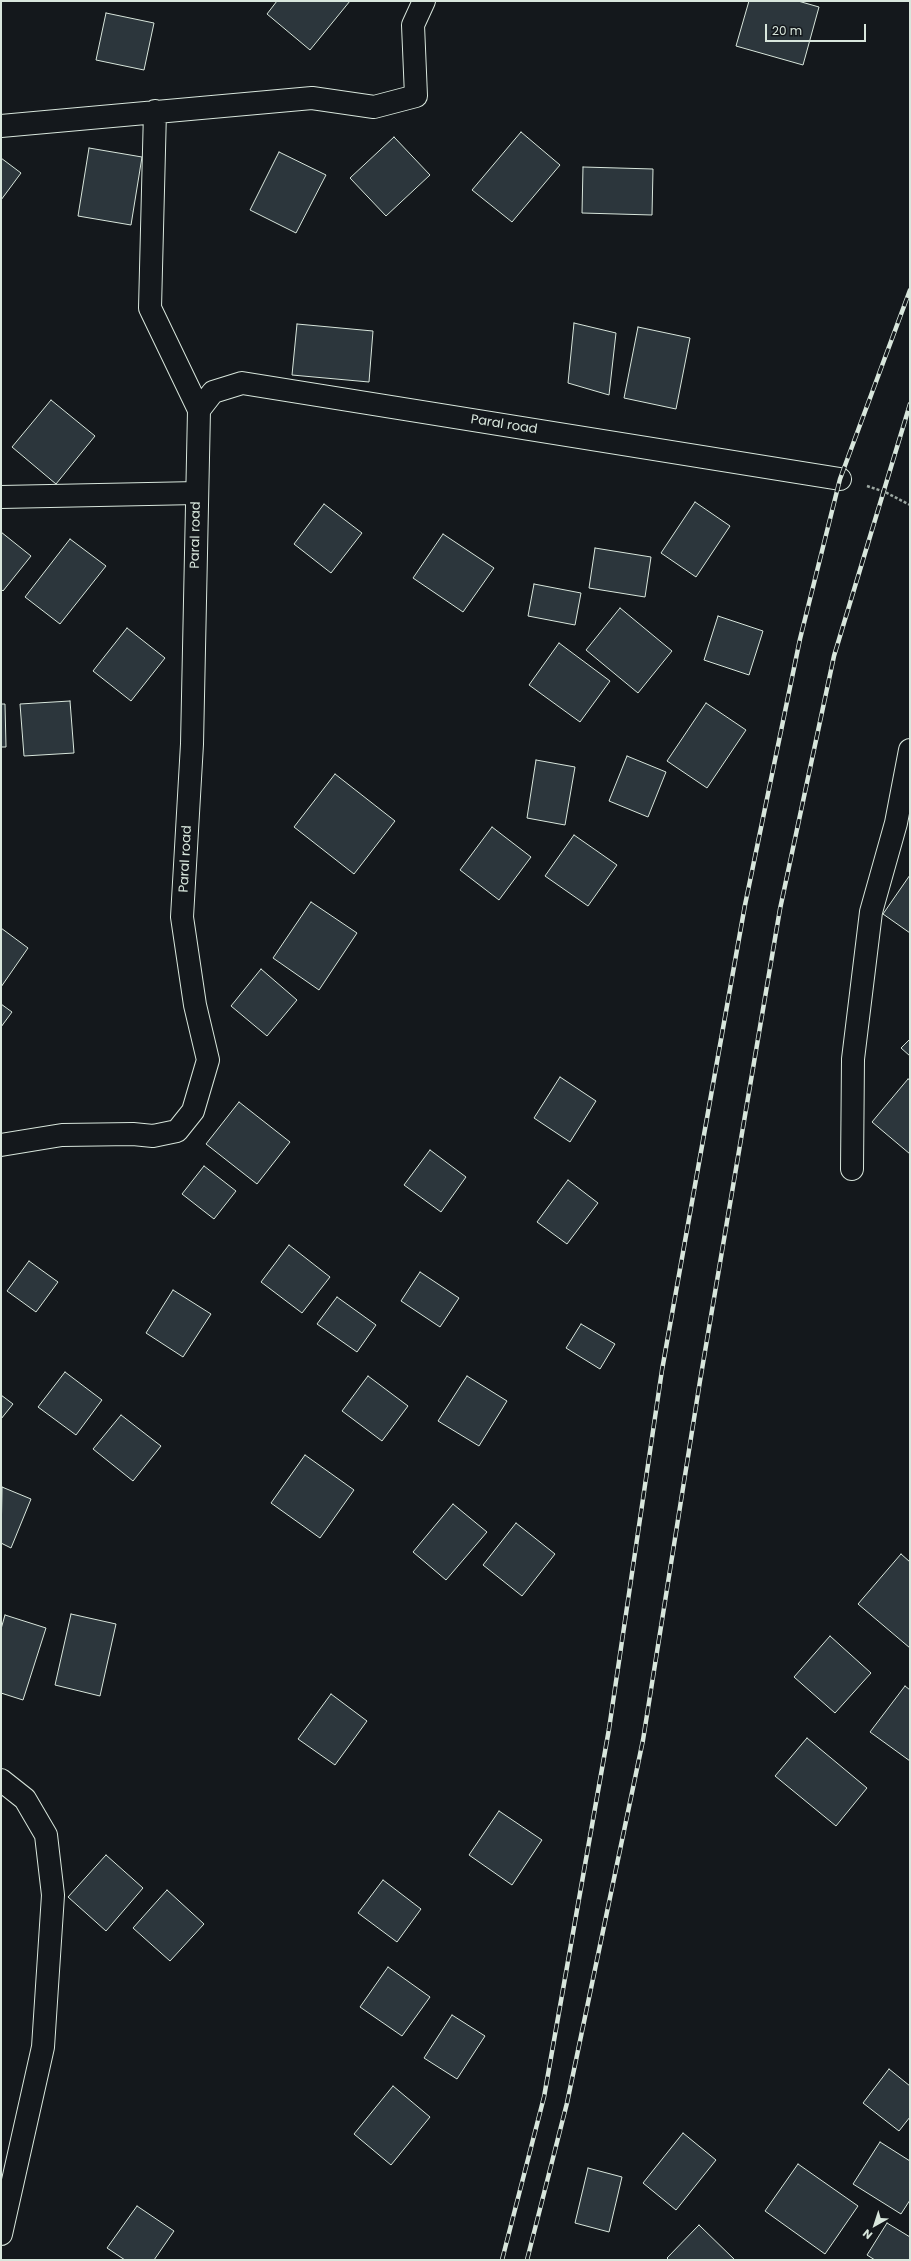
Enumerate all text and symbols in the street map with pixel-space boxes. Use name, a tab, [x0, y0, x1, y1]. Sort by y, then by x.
scale bar	[767, 16, 868, 42]
text: 20 m	[772, 22, 802, 39]
street label: Paral road	[470, 412, 538, 438]
street label: Paral road	[188, 501, 204, 569]
street label: Paral road	[176, 825, 196, 893]
north arrow	[855, 2205, 895, 2245]
text: N	[859, 2226, 876, 2243]

